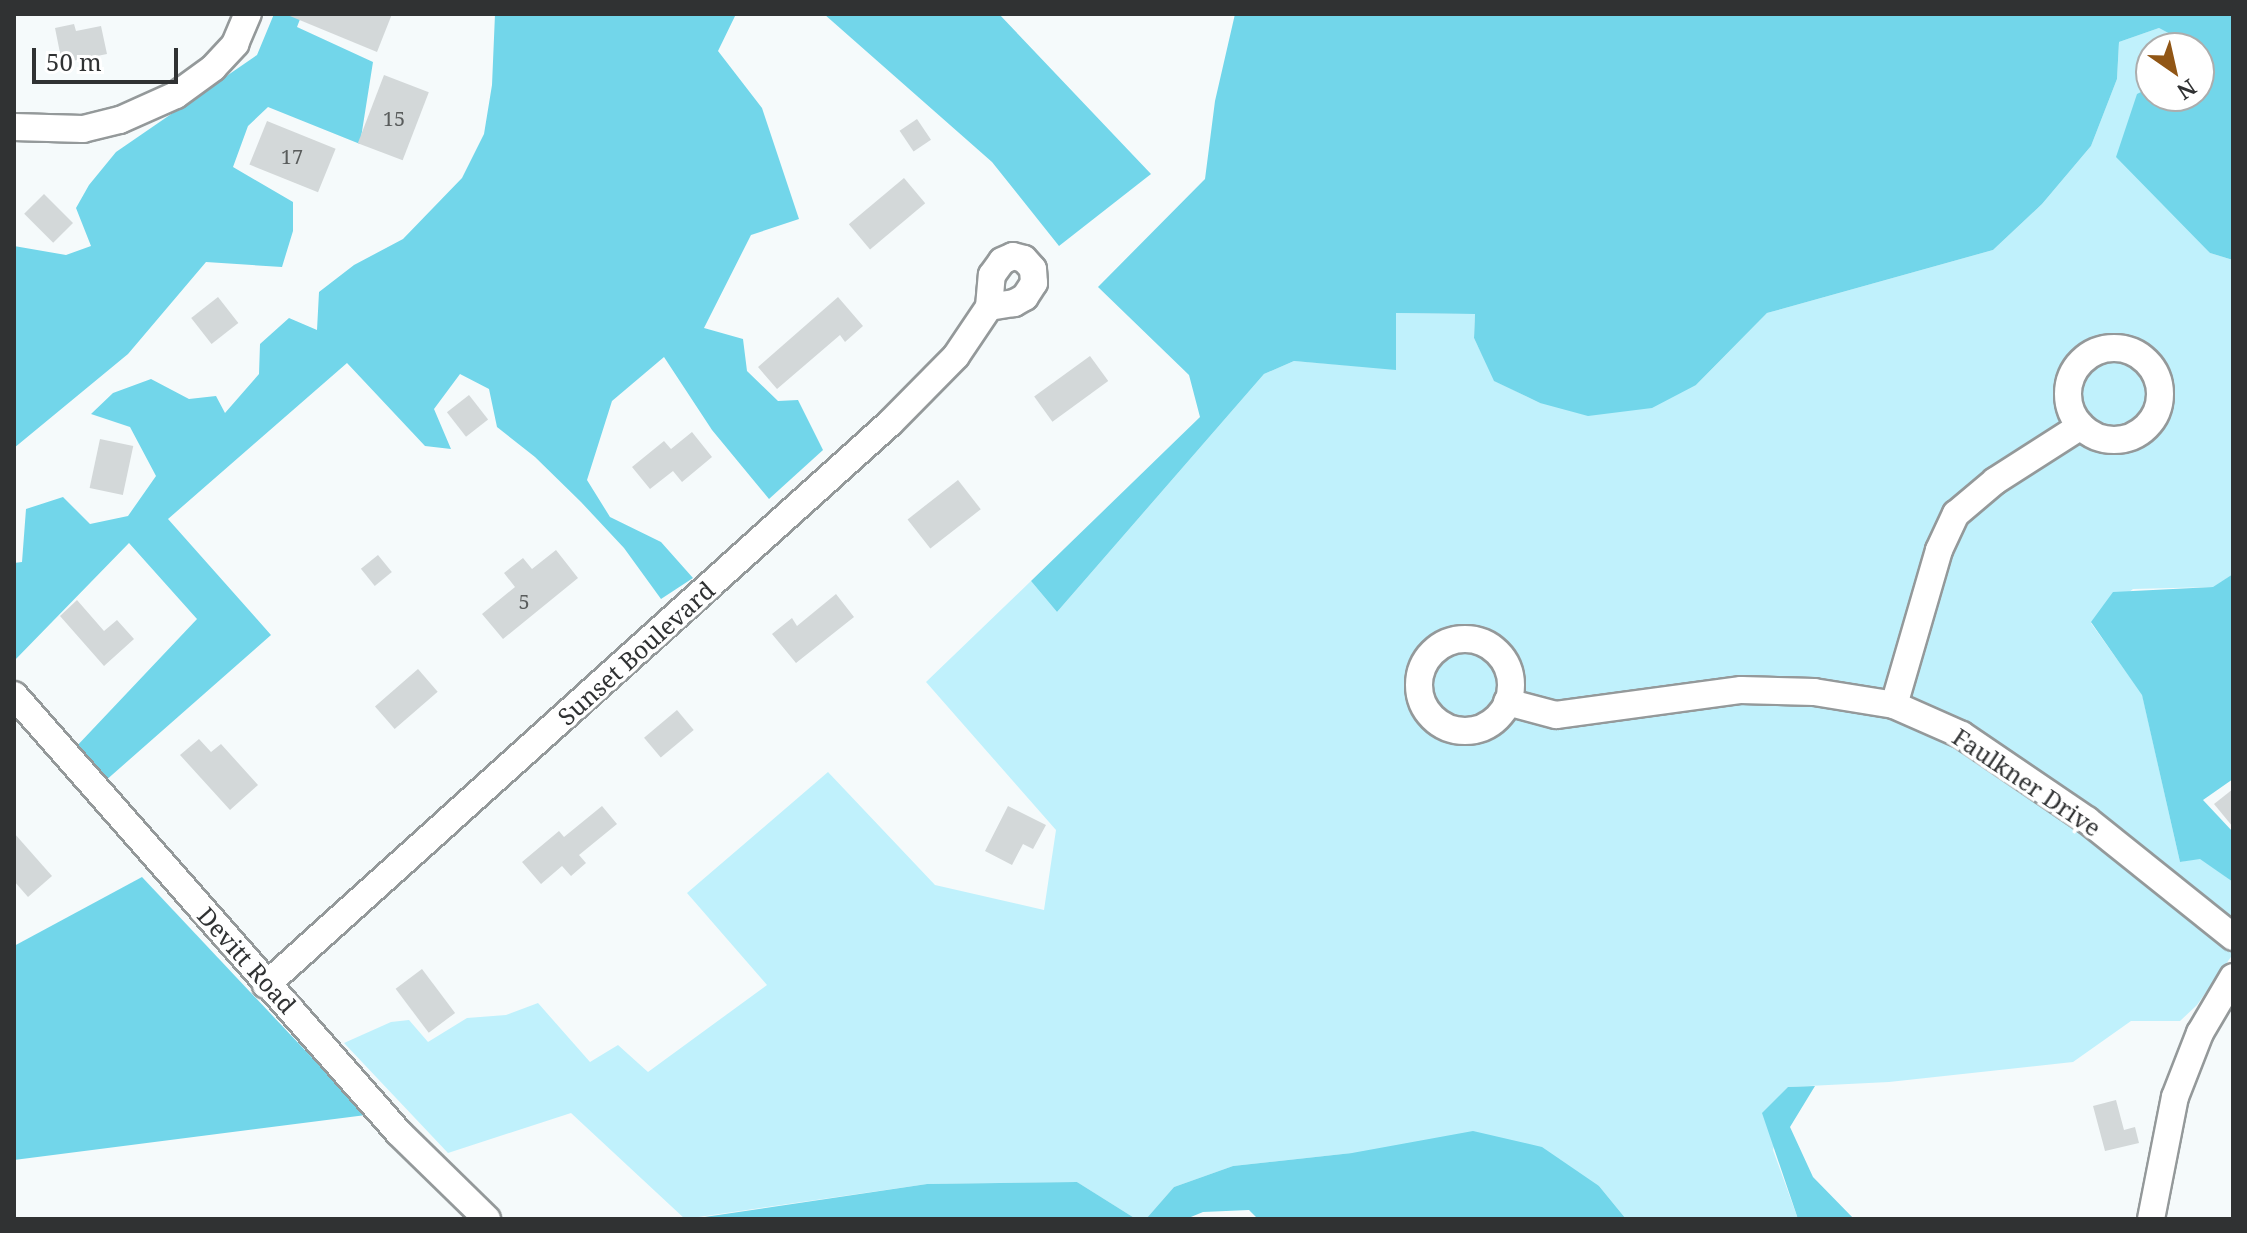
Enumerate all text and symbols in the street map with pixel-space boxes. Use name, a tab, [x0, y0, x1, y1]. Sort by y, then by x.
scale bar	[36, 32, 182, 82]
north arrow	[2135, 32, 2215, 112]
text: 50 m	[46, 45, 102, 78]
text: N	[2172, 73, 2203, 108]
house number: 15	[383, 106, 405, 130]
house number: 17	[281, 144, 303, 168]
street label: Sunset Boulevard	[552, 575, 720, 731]
house number: 5	[518, 589, 530, 613]
street label: Faulkner Drive	[1947, 722, 2107, 842]
street label: Devitt Road	[192, 901, 302, 1019]

